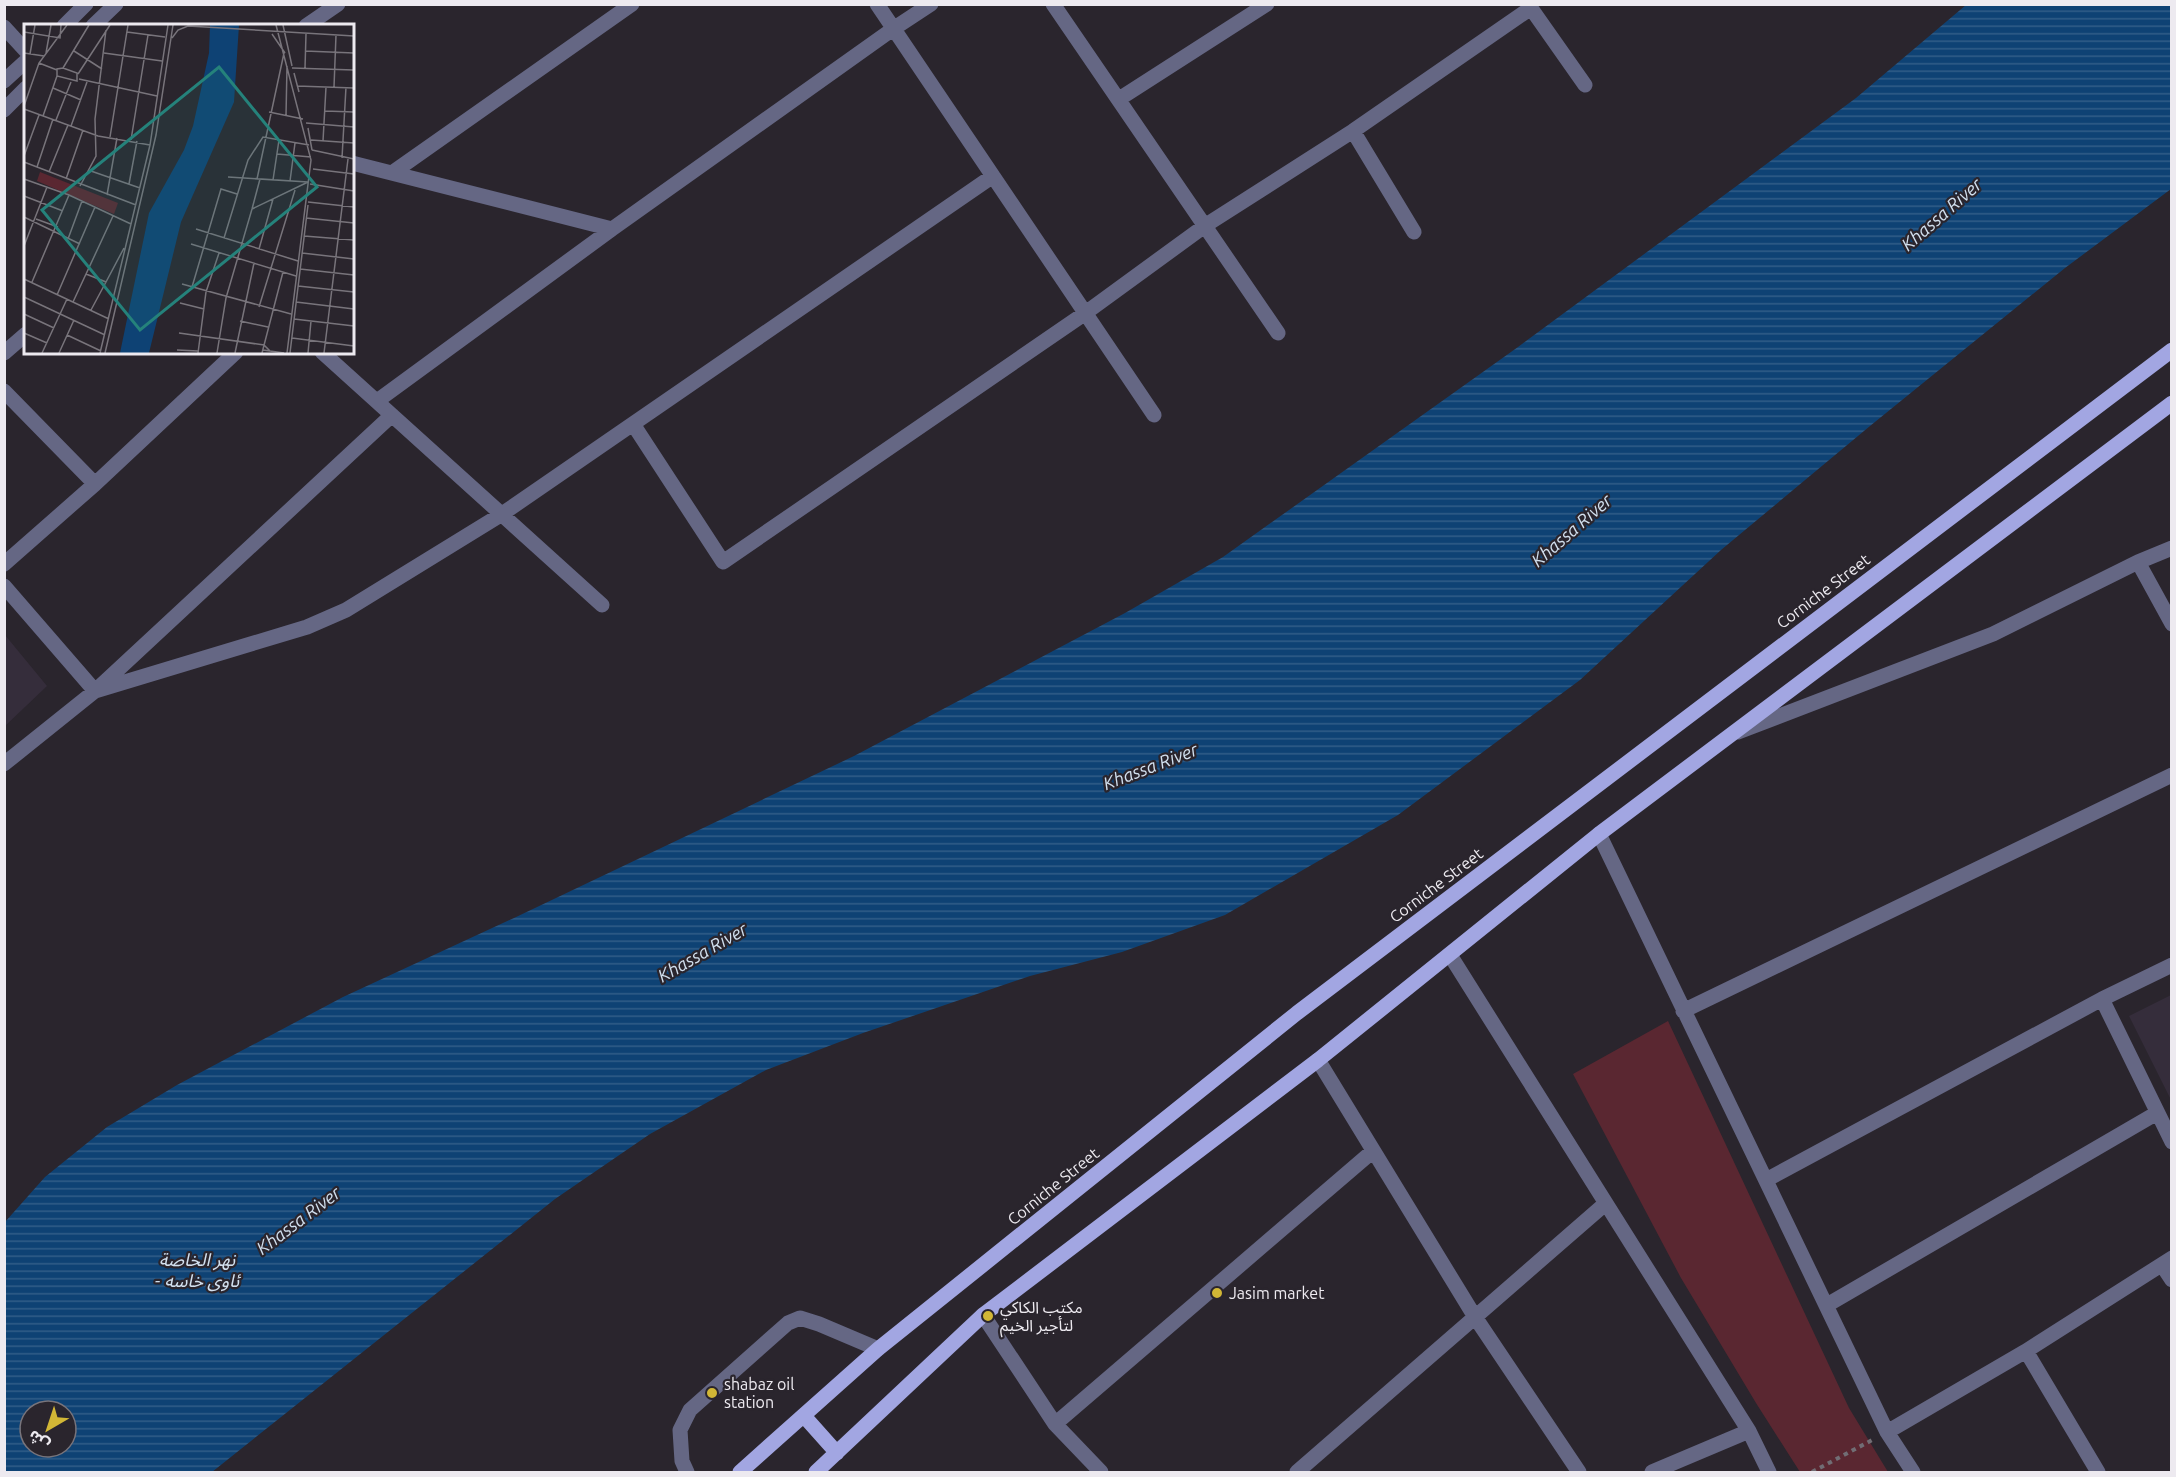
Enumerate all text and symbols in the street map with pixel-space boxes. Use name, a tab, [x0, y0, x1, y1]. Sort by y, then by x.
inset map	[24, 24, 354, 354]
water label: Khassa River	[1897, 173, 1986, 254]
water label: Khassa River	[1527, 489, 1616, 570]
street label: Corniche Street	[1773, 550, 1874, 632]
water label: Khassa River	[1100, 738, 1201, 793]
street label: Corniche Street	[1386, 844, 1487, 926]
water label: Khassa River	[654, 918, 751, 986]
street label: Corniche Street	[1004, 1143, 1103, 1228]
water label: Khassa River	[252, 1181, 345, 1258]
water label: نهر الخاصة - ئاوی خاسە	[155, 1249, 241, 1292]
place label: Jasim market	[1229, 1284, 1325, 1302]
marker: Jasim market	[1210, 1286, 1224, 1300]
place label: مكتب الكاكي لتأجير الخيم	[1000, 1298, 1083, 1338]
marker: مكتب الكاكي لتأجير الخيم	[981, 1309, 995, 1323]
place label: shabaz oil station	[724, 1375, 794, 1411]
marker: shabaz oil station	[705, 1386, 719, 1400]
north arrow	[18, 1399, 78, 1459]
text: ش	[24, 1426, 53, 1455]

